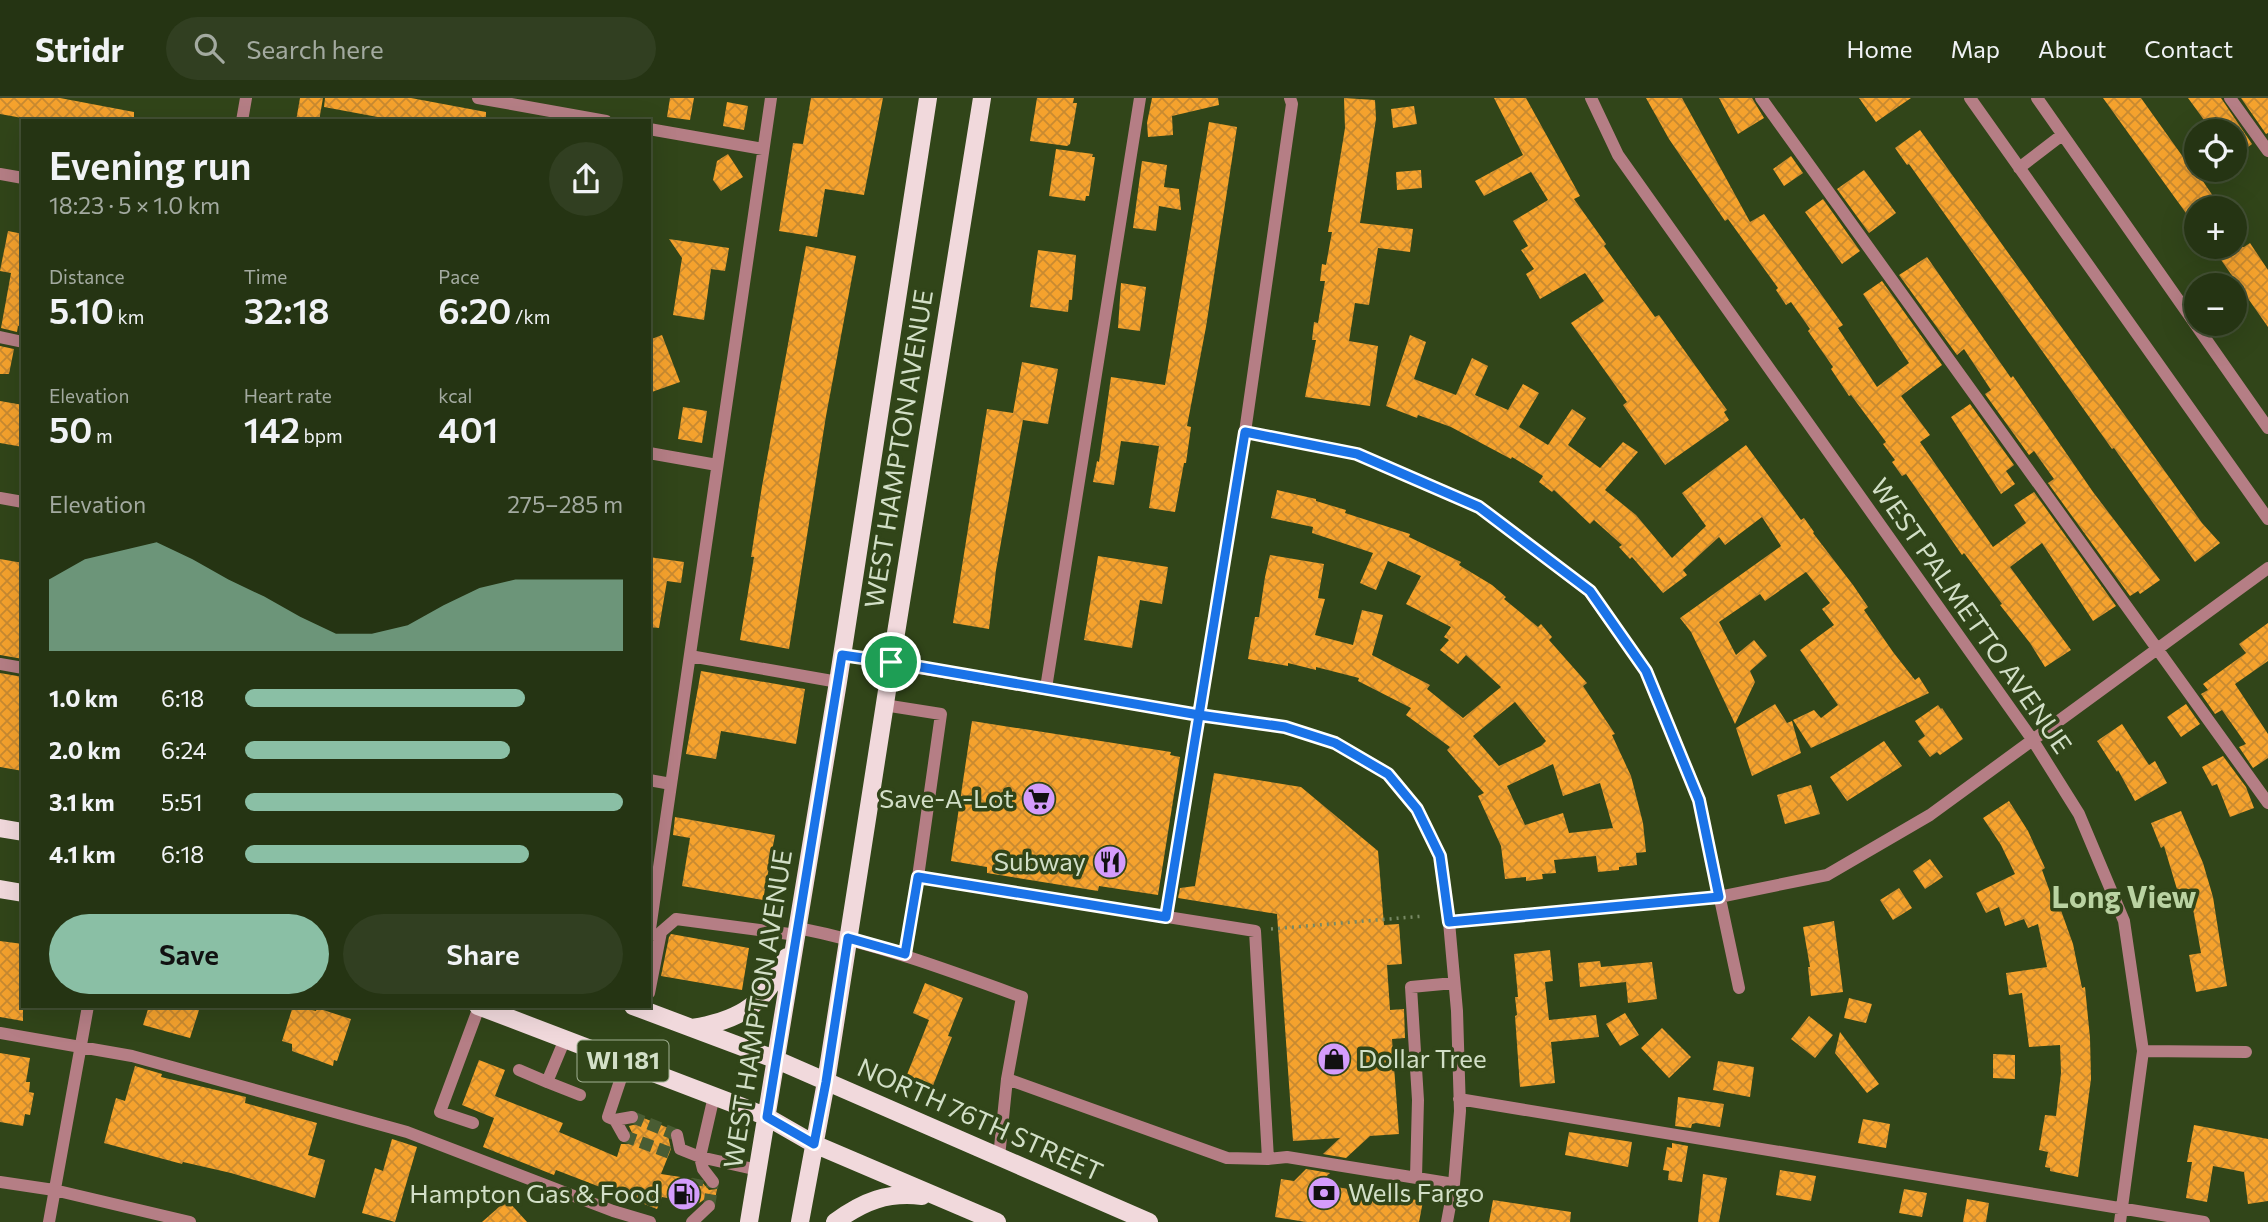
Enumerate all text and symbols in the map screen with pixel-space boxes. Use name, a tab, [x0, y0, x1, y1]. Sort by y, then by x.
search box	[166, 17, 656, 80]
text: Stridr	[35, 28, 124, 69]
icon: search	[190, 29, 228, 67]
text: Search here	[246, 33, 384, 64]
text: Home	[1847, 34, 1913, 63]
text: Map	[1951, 34, 2000, 63]
text: About	[2038, 34, 2106, 63]
text: Contact	[2144, 34, 2233, 63]
map controls	[2184, 119, 2247, 336]
button: locate	[2184, 119, 2247, 182]
text: Evening run	[49, 141, 252, 188]
button: share	[549, 142, 623, 216]
text: 18:23 · 5 × 1.0 km	[49, 191, 220, 219]
button: +	[2184, 196, 2247, 259]
text: Distance	[49, 265, 125, 288]
text: Time	[244, 265, 287, 288]
text: Pace	[438, 265, 480, 288]
button: −	[2184, 273, 2247, 336]
street label: WEST HAMPTON AVENUE	[857, 287, 938, 610]
text: 5.10	[49, 288, 114, 331]
text: 32:18	[244, 288, 329, 331]
text: 6:20	[438, 288, 511, 331]
text: km	[114, 305, 144, 328]
text: /km	[511, 305, 550, 328]
text: Elevation	[49, 384, 129, 407]
text: Heart rate	[244, 384, 332, 407]
text: kcal	[438, 384, 472, 407]
text: 50	[49, 407, 92, 450]
text: 142	[244, 407, 300, 450]
text: 401	[438, 407, 498, 450]
text: m	[92, 424, 113, 447]
text: bpm	[300, 424, 343, 447]
street label: WEST PALMETTO AVENUE	[1865, 472, 2079, 759]
text: Elevation	[49, 490, 146, 518]
text: 275–285 m	[507, 490, 623, 518]
pin	[861, 632, 921, 692]
icon: arrive	[872, 643, 910, 681]
text: 1.0 km	[49, 684, 118, 712]
text: 6:18	[161, 684, 204, 712]
text: 2.0 km	[49, 736, 121, 764]
text: 6:24	[161, 736, 207, 764]
supermarket icon: Save-A-Lot	[1020, 780, 1058, 818]
place label: Save-A-Lot	[879, 782, 1014, 813]
text: 3.1 km	[49, 788, 115, 816]
text: 5:51	[161, 788, 203, 816]
text: 4.1 km	[49, 840, 115, 868]
text: 6:18	[161, 840, 204, 868]
restaurant icon: Subway	[1091, 843, 1129, 881]
place label: Subway	[994, 845, 1086, 876]
street label: WEST HAMPTON AVENUE	[716, 847, 797, 1170]
district label: Long View	[2052, 877, 2196, 914]
button: Save	[49, 914, 329, 994]
button: Share	[343, 914, 623, 994]
shop icon: Dollar Tree	[1315, 1040, 1353, 1078]
road number: WI 181	[578, 1041, 668, 1082]
place label: Dollar Tree	[1358, 1042, 1487, 1073]
street label: NORTH 76TH STREET	[853, 1051, 1108, 1187]
bank icon: Wells Fargo	[1305, 1174, 1343, 1212]
fuel station icon: Hampton Gas & Food	[665, 1175, 703, 1213]
place label: Wells Fargo	[1348, 1176, 1484, 1207]
place label: Hampton Gas & Food	[409, 1177, 660, 1208]

